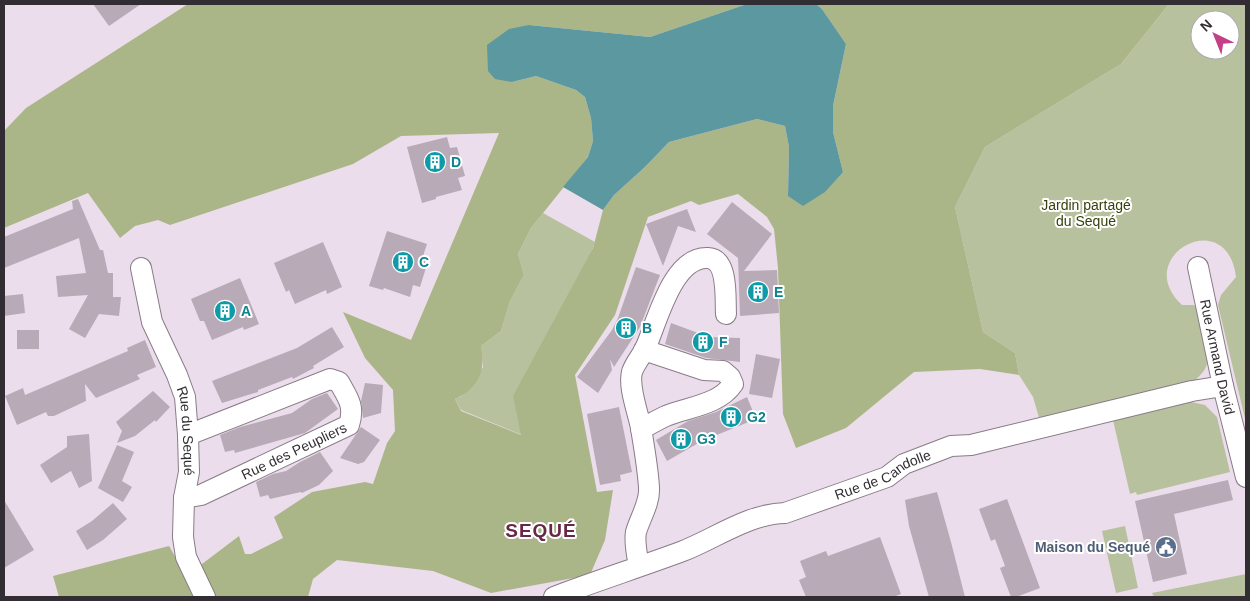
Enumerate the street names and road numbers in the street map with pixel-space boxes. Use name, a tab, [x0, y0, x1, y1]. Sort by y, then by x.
street label: Rue Armand David	[1197, 298, 1238, 416]
street label: Rue du Sequé	[174, 384, 197, 476]
street label: Rue des Peupliers	[239, 419, 349, 483]
street label: Rue de Candolle	[832, 446, 933, 503]

